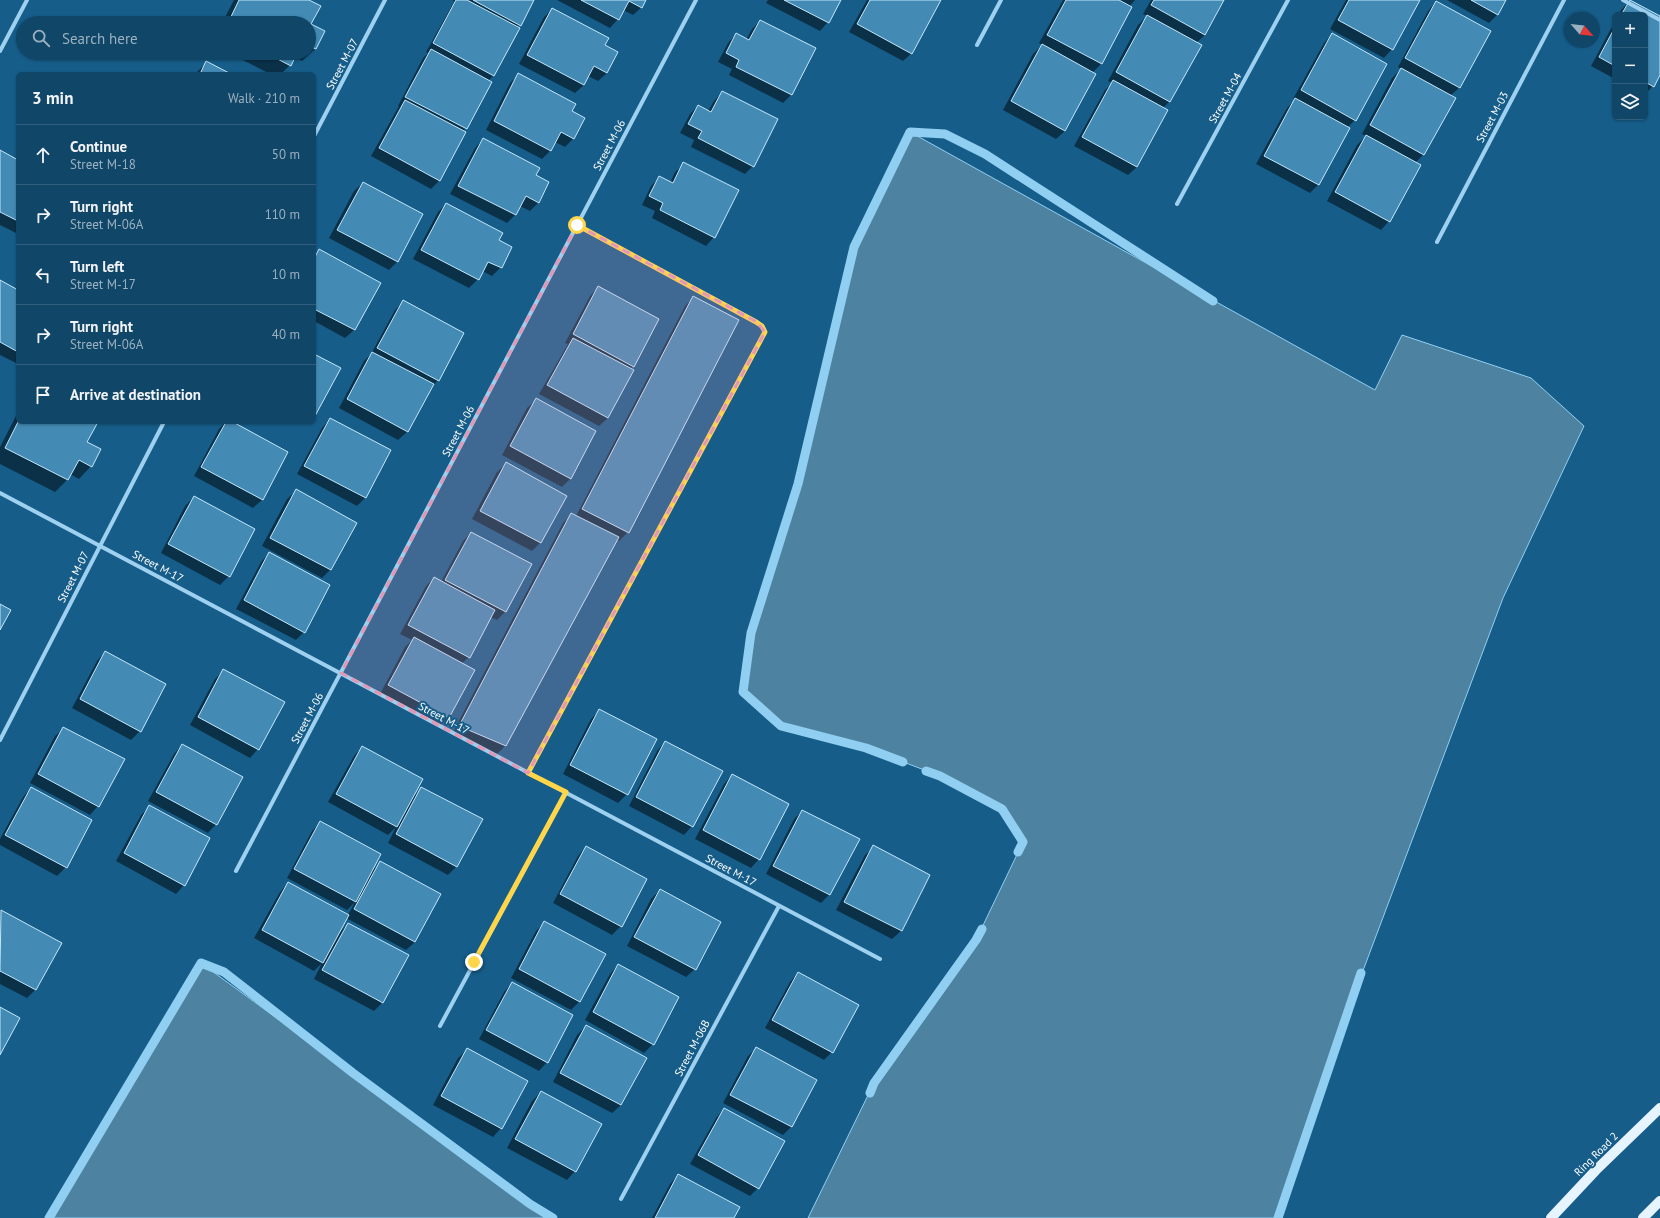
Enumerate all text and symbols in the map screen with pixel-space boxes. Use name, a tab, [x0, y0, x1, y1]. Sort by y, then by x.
north arrow	[1564, 12, 1600, 48]
map controls	[1612, 12, 1648, 120]
button: +	[1612, 12, 1648, 48]
search box	[16, 16, 316, 60]
icon: search	[30, 27, 52, 49]
text: Search here	[62, 29, 138, 48]
street label: Street M-07	[323, 36, 361, 92]
button: −	[1612, 48, 1648, 84]
street label: Street M-04	[1205, 70, 1245, 126]
button: layers	[1612, 84, 1648, 120]
text: 3 min	[32, 87, 73, 109]
street label: Street M-03	[1473, 89, 1511, 145]
text: Walk · 210 m	[228, 90, 300, 107]
street label: Street M-06	[590, 117, 628, 173]
text: Continue	[70, 137, 127, 156]
icon: ahead	[32, 144, 54, 166]
text: 50 m	[272, 146, 300, 163]
text: Street M-18	[70, 156, 136, 173]
text: Turn right	[70, 197, 133, 216]
icon: right	[32, 204, 54, 226]
text: 110 m	[265, 206, 300, 223]
text: Street M-06A	[70, 216, 143, 233]
route start	[568, 216, 586, 234]
text: Turn left	[70, 257, 124, 276]
icon: left	[32, 264, 54, 286]
text: 10 m	[272, 266, 300, 283]
text: Street M-17	[70, 276, 136, 293]
text: Turn right	[70, 317, 133, 336]
icon: right	[32, 324, 54, 346]
text: 40 m	[272, 326, 300, 343]
text: Street M-06A	[70, 336, 143, 353]
icon: arrive	[32, 384, 54, 406]
text: Arrive at destination	[70, 385, 201, 404]
street label: Street M-06	[439, 403, 477, 459]
street label: Street M-17	[130, 547, 186, 585]
street label: Street M-07	[54, 549, 92, 605]
street label: Street M-06	[288, 690, 326, 746]
street label: Street M-17	[416, 699, 472, 737]
street label: Street M-17	[703, 851, 759, 889]
route end	[465, 953, 483, 971]
street label: Street M-06B	[671, 1017, 713, 1079]
street label: Ring Road 2	[1571, 1129, 1621, 1179]

